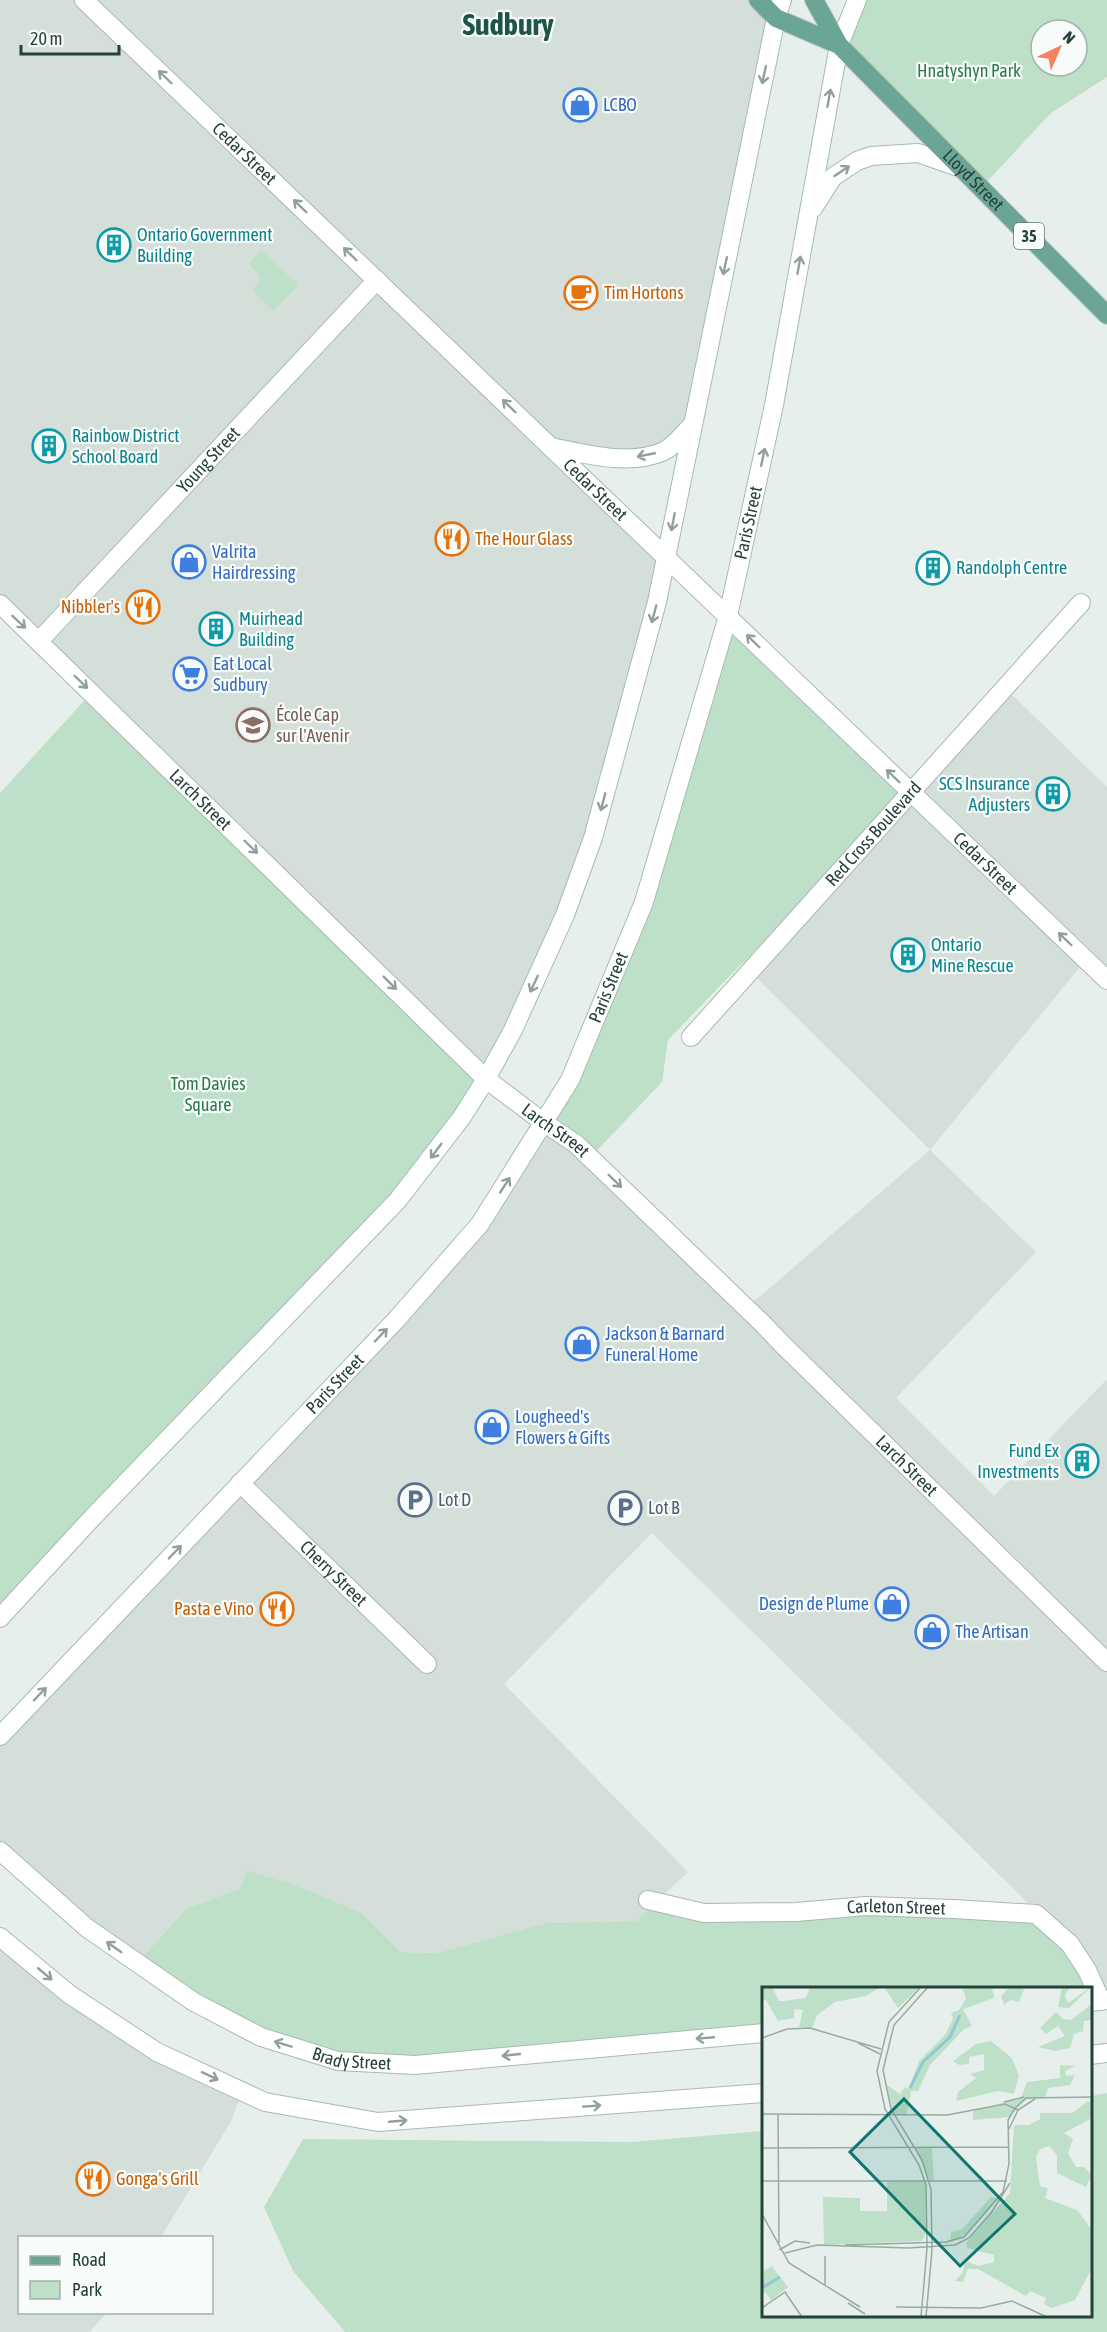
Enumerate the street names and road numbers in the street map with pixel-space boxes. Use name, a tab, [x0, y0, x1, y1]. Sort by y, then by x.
street label: Cedar Street	[208, 118, 281, 189]
street label: Lloyd Street	[939, 145, 1008, 215]
road number: 35	[1014, 223, 1044, 249]
street label: Young Street	[172, 422, 244, 497]
street label: Cedar Street	[559, 454, 632, 525]
street label: Paris Street	[730, 484, 766, 561]
street label: Larch Street	[165, 765, 236, 834]
street label: Red Cross Boulevard	[821, 777, 925, 890]
street label: Cedar Street	[949, 828, 1022, 898]
street label: Paris Street	[584, 949, 632, 1026]
street label: Larch Street	[518, 1099, 594, 1161]
street label: Paris Street	[301, 1349, 368, 1418]
street label: Larch Street	[872, 1431, 942, 1500]
street label: Cherry Street	[296, 1536, 372, 1610]
street label: Carleton Street	[846, 1895, 946, 1919]
street label: Brady Street	[310, 2043, 392, 2074]

